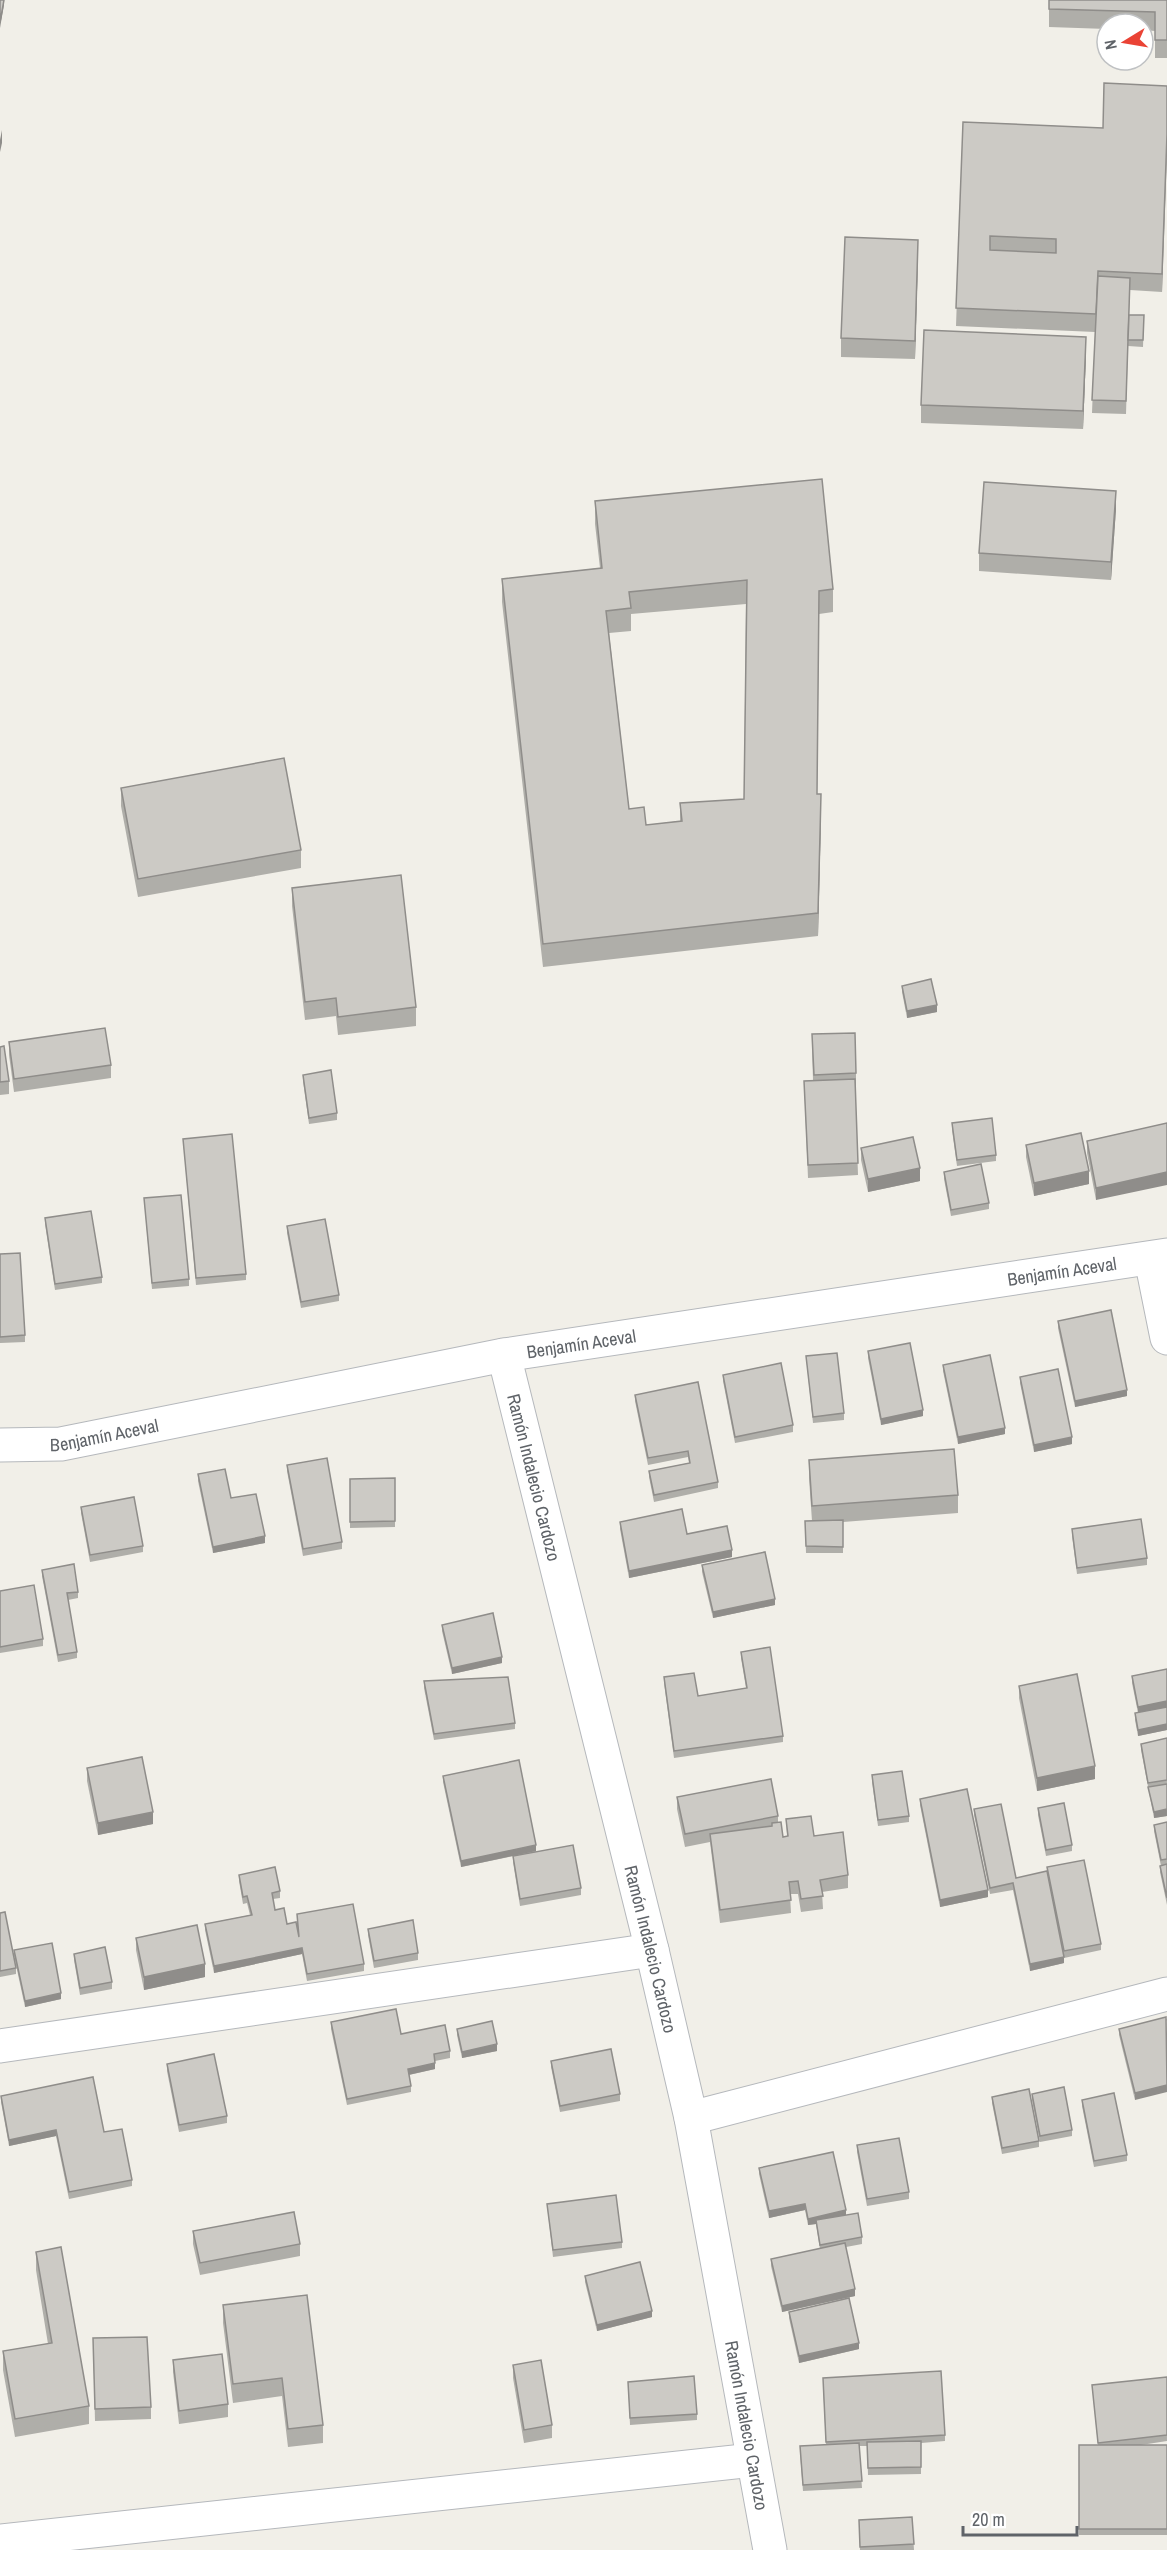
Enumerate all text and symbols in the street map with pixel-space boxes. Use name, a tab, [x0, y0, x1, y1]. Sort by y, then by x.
north arrow	[1095, 12, 1155, 72]
text: N	[1099, 38, 1122, 52]
street label: Benjamín Aceval	[1006, 1250, 1118, 1291]
street label: Benjamín Aceval	[525, 1323, 638, 1364]
street label: Ramón Indalecio Cardozo	[502, 1391, 567, 1564]
street label: Benjamín Aceval	[50, 1412, 161, 1457]
street label: Ramón Indalecio Cardozo	[619, 1863, 683, 2035]
street label: Ramón Indalecio Cardozo	[719, 2339, 775, 2512]
scale bar	[963, 2499, 1077, 2537]
text: 20 m	[972, 2507, 1005, 2532]

